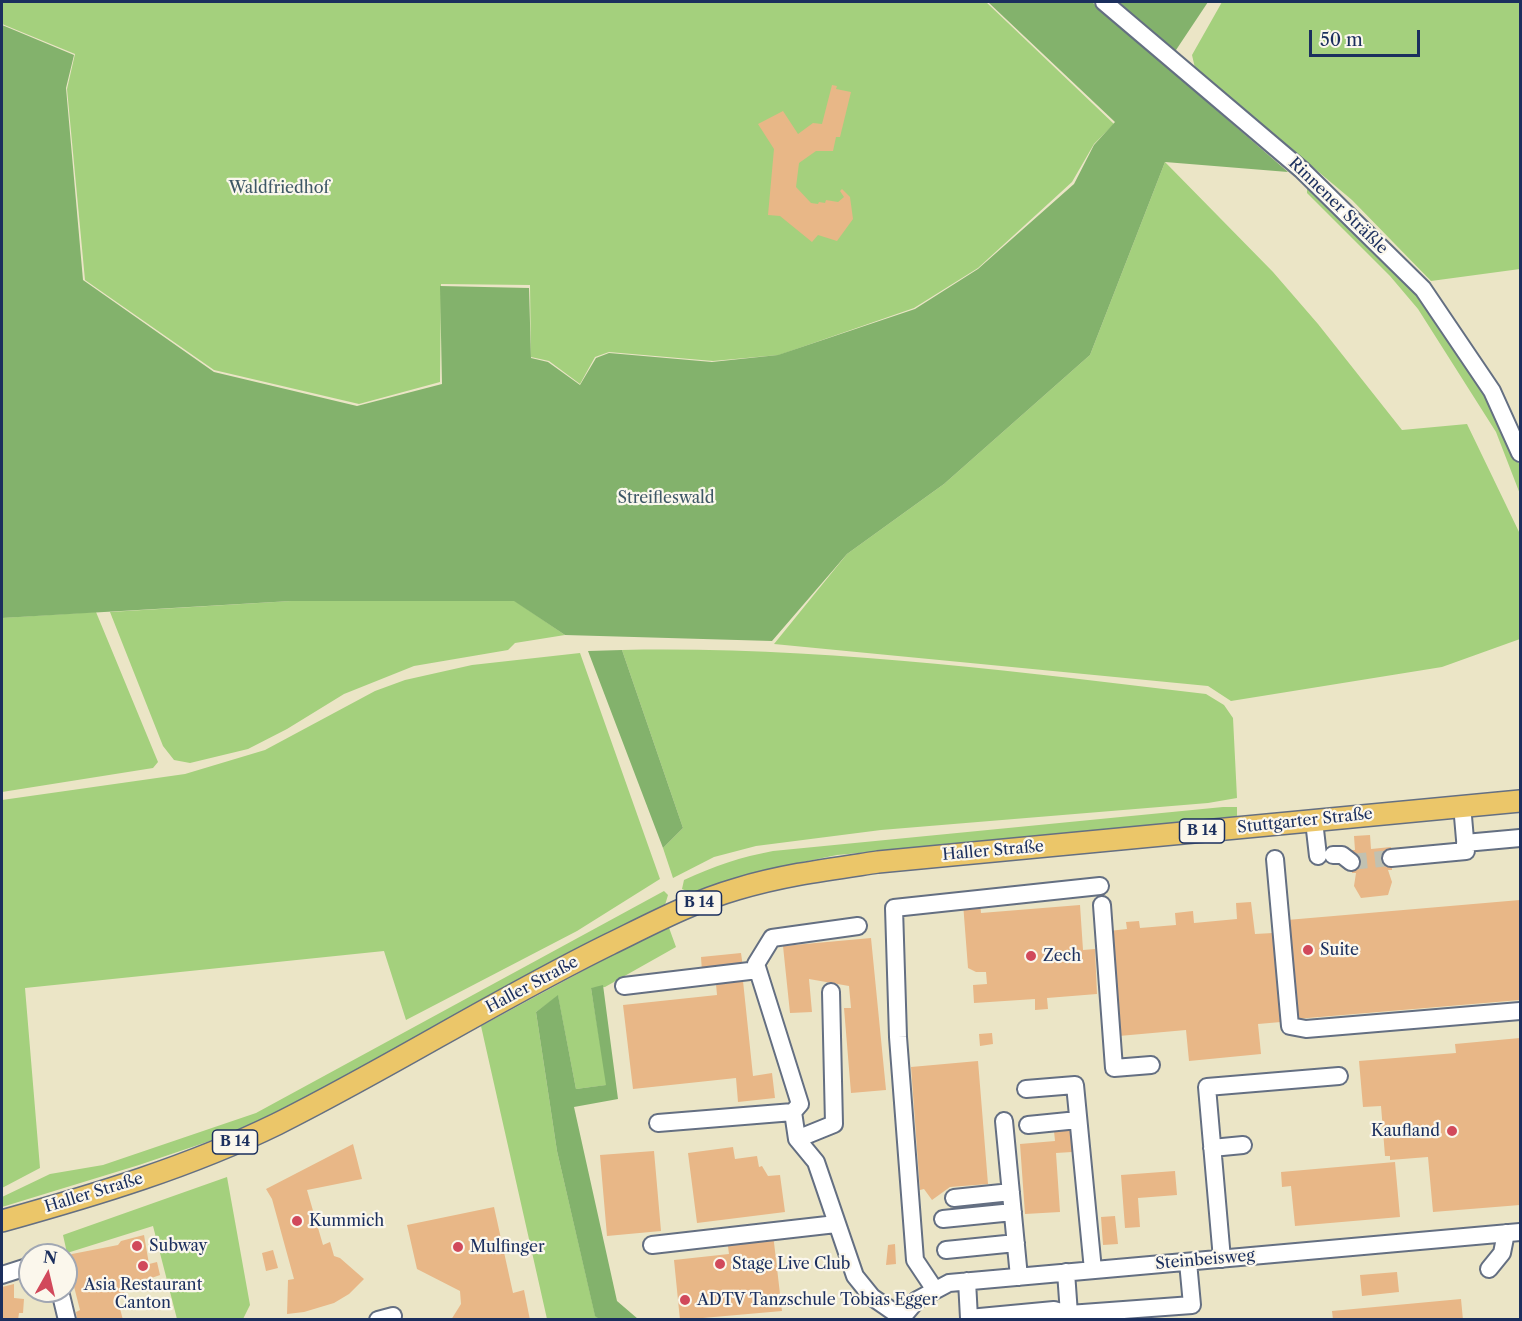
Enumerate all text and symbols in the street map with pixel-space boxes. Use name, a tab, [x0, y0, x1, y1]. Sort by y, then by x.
scale bar	[1312, 18, 1423, 56]
text: 50 m	[1320, 29, 1363, 51]
street label: Rinnener Sträßle	[1284, 154, 1392, 258]
park label: Waldfriedhof	[229, 178, 329, 198]
park label: Streifleswald	[617, 488, 715, 508]
street label: Stuttgarter Straße	[1236, 804, 1374, 838]
road number: B 14	[1180, 819, 1224, 843]
street label: Haller Straße	[941, 837, 1045, 865]
road number: B 14	[676, 891, 722, 915]
place label: Suite	[1320, 940, 1359, 960]
marker: Suite	[1301, 943, 1315, 957]
place label: Zech	[1043, 946, 1081, 966]
marker: Zech	[1024, 949, 1038, 963]
street label: Haller Straße	[483, 953, 581, 1017]
place label: Kaufland	[1371, 1121, 1440, 1141]
marker: Kaufland	[1445, 1124, 1459, 1138]
road number: B 14	[212, 1130, 258, 1154]
street label: Haller Straße	[42, 1169, 146, 1217]
place label: Kummich	[309, 1211, 384, 1231]
marker: Kummich	[290, 1214, 304, 1228]
place label: Subway	[149, 1236, 207, 1256]
place label: Mulfinger	[470, 1237, 545, 1257]
marker: Subway	[130, 1239, 144, 1253]
marker: Mulfinger	[451, 1240, 465, 1254]
north arrow	[18, 1243, 78, 1303]
text: N	[42, 1246, 59, 1268]
street label: Steinbeisweg	[1155, 1246, 1255, 1274]
place label: Stage Live Club	[732, 1254, 850, 1274]
marker: Stage Live Club	[713, 1257, 727, 1271]
marker: Asia Restaurant Canton	[136, 1259, 150, 1273]
place label: Asia Restaurant Canton	[84, 1275, 202, 1313]
place label: ADTV Tanzschule Tobias Egger	[697, 1290, 938, 1310]
marker: ADTV Tanzschule Tobias Egger	[678, 1293, 692, 1307]

